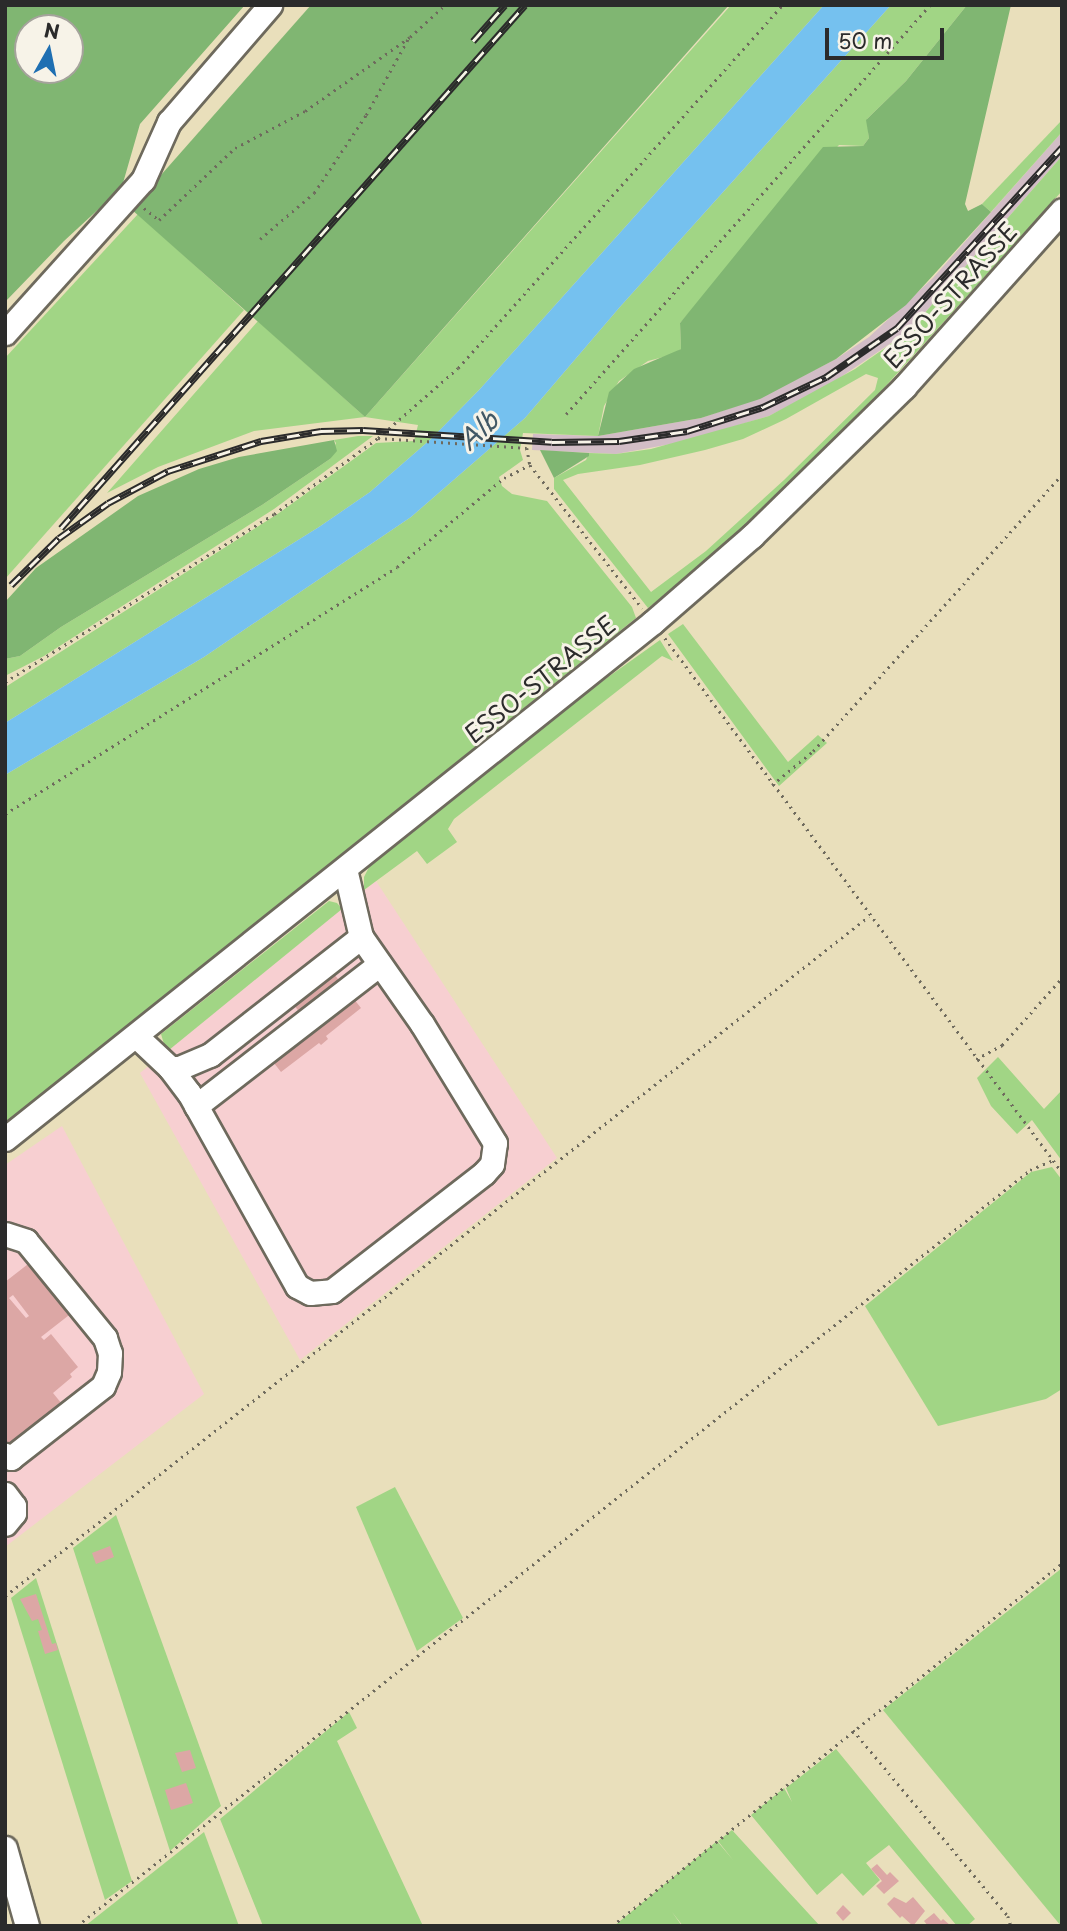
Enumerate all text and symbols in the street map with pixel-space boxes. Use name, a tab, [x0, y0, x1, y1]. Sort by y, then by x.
north arrow	[14, 14, 84, 84]
scale bar	[829, 14, 948, 58]
text: N	[42, 15, 62, 45]
text: 50 m	[838, 24, 892, 56]
street label: ESSO-STRASSE	[877, 216, 1023, 374]
water label: Alb	[452, 404, 504, 456]
street label: ESSO-STRASSE	[459, 609, 621, 749]

